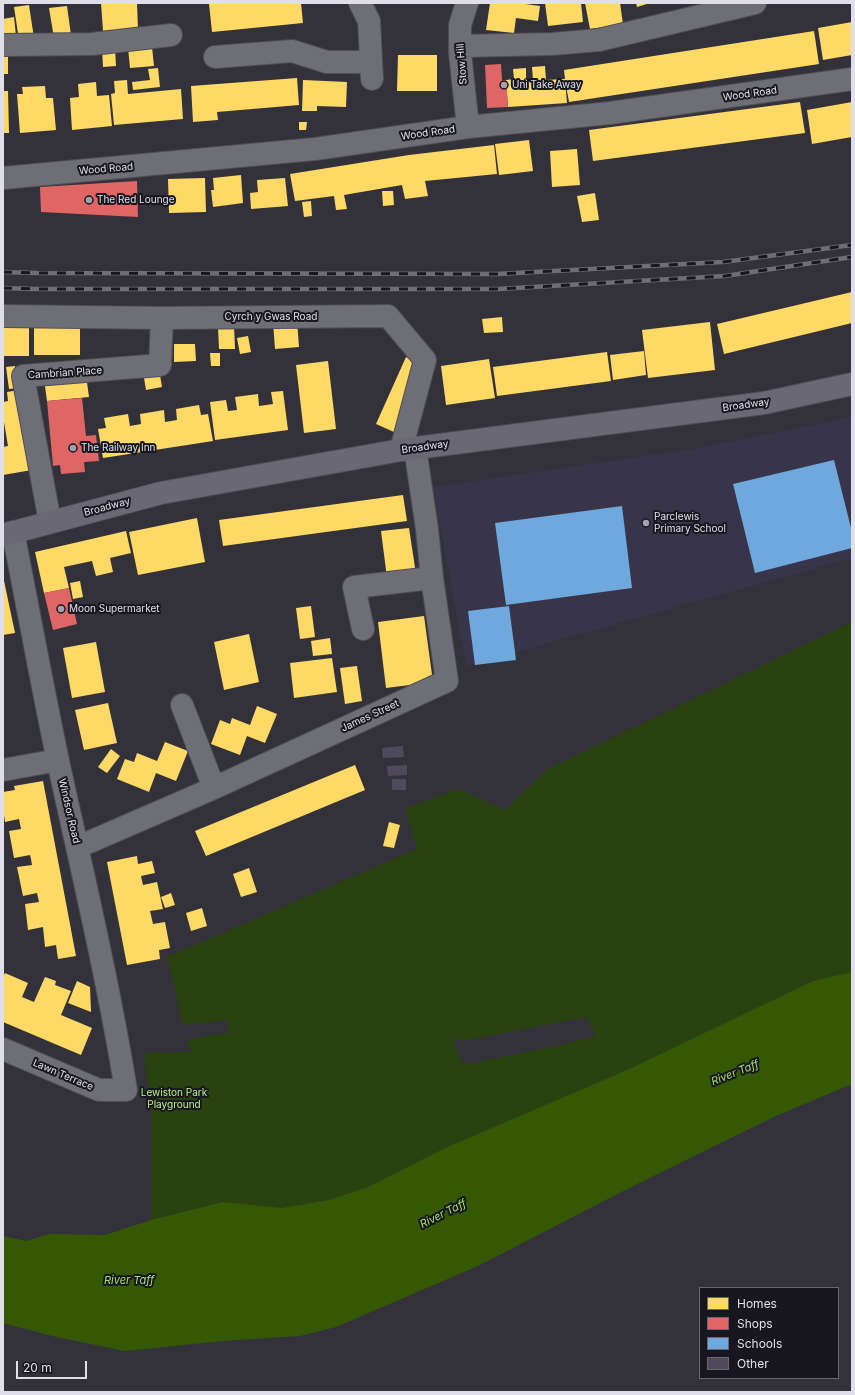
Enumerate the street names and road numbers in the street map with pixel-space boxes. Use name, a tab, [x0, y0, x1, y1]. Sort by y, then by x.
street label: Stow Hill	[454, 43, 470, 85]
street label: Wood Road	[722, 84, 778, 104]
street label: Wood Road	[400, 123, 456, 143]
street label: Wood Road	[78, 161, 134, 177]
street label: Cyrch y Gwas Road	[225, 311, 317, 323]
street label: Cambrian Place	[27, 364, 103, 382]
street label: Broadway	[722, 396, 770, 414]
street label: Broadway	[401, 438, 449, 456]
street label: Broadway	[83, 495, 131, 519]
street label: James Street	[339, 697, 401, 735]
street label: Windsor Road	[56, 777, 82, 845]
street label: Lawn Terrace	[31, 1057, 95, 1093]

